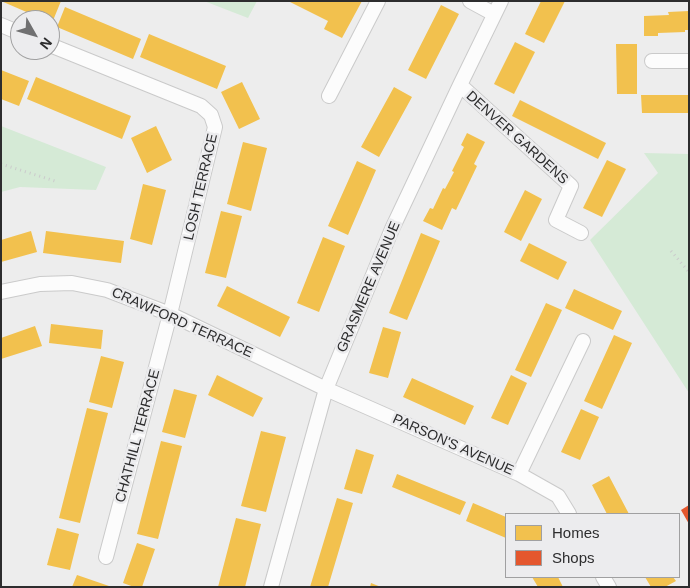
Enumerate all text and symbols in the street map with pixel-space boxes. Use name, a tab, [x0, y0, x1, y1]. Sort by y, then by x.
north arrow	[10, 10, 60, 60]
text: N	[37, 35, 55, 53]
street label: DENVER GARDENS	[463, 88, 571, 188]
street label: LOSH TERRACE	[181, 132, 221, 242]
street label: GRASMERE AVENUE	[334, 219, 404, 355]
street label: CRAWFORD TERRACE	[109, 284, 255, 362]
street label: CHATHILL TERRACE	[112, 367, 164, 505]
street label: PARSON'S AVENUE	[390, 411, 516, 479]
legend	[505, 513, 680, 578]
text: Homes	[552, 524, 600, 541]
text: Shops	[552, 549, 595, 566]

